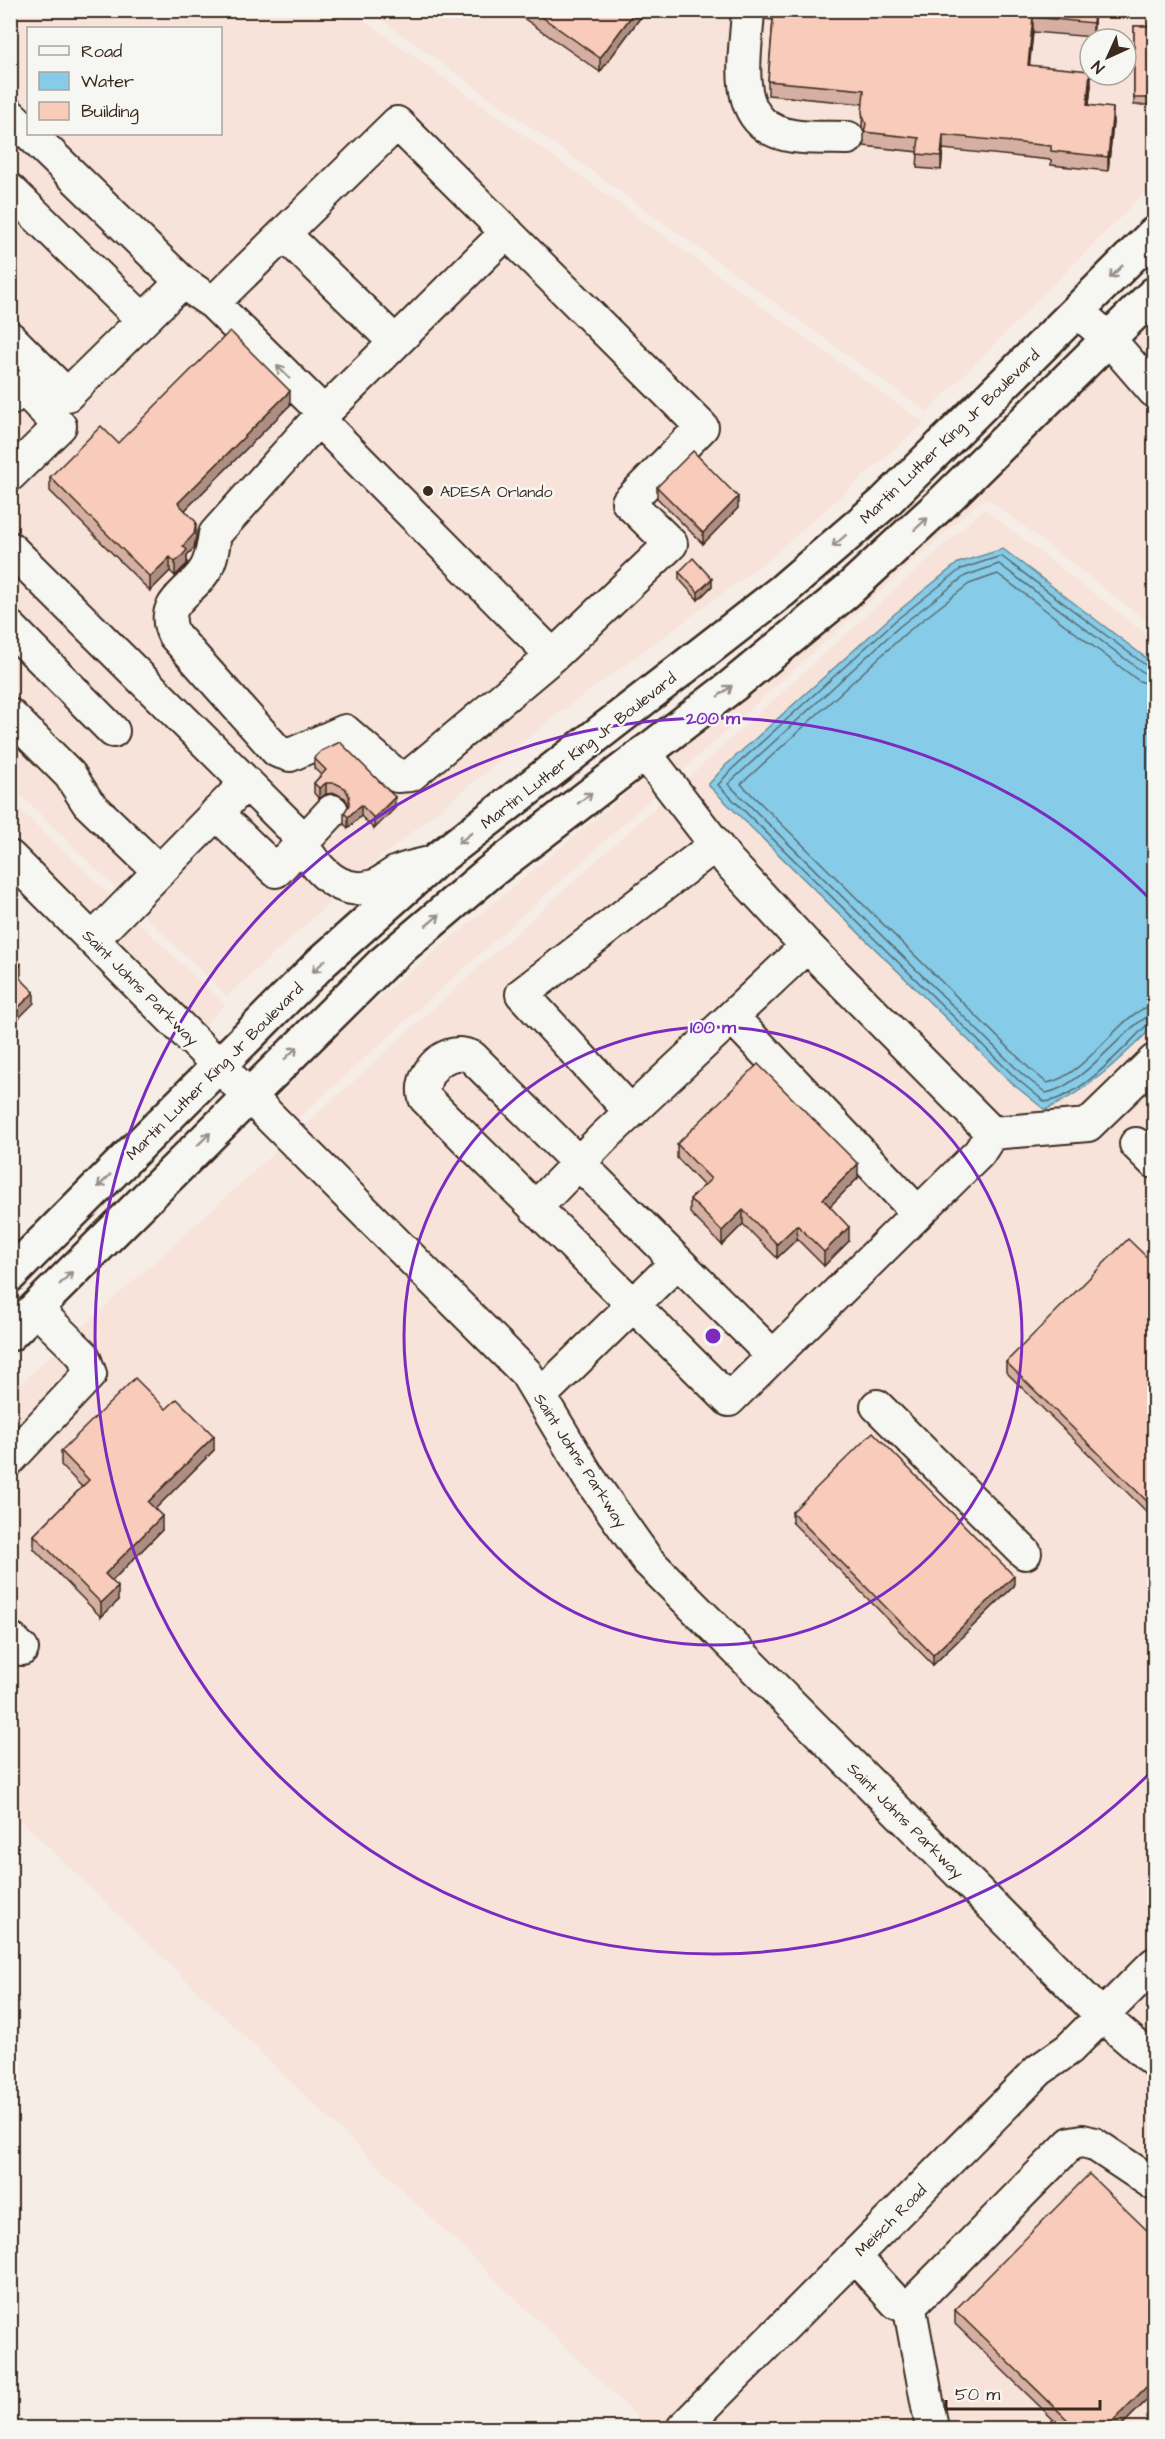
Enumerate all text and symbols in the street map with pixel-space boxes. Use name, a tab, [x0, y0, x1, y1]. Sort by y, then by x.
legend	[27, 27, 222, 135]
north arrow	[1078, 27, 1138, 87]
text: Road	[81, 39, 122, 64]
text: N	[1087, 56, 1109, 78]
text: Water	[81, 69, 134, 94]
text: Building	[81, 99, 139, 125]
one-way arrow	[1108, 265, 1123, 280]
street label: Martin Luther King Jr Boulevard	[855, 345, 1045, 530]
one-way arrow	[275, 364, 290, 379]
place label: ADESA Orlando	[440, 481, 552, 503]
marker: ADESA Orlando	[421, 484, 435, 498]
one-way arrow	[913, 516, 928, 531]
one-way arrow	[832, 534, 847, 548]
street label: Martin Luther King Jr Boulevard	[476, 667, 682, 835]
one-way arrow	[716, 685, 732, 698]
text: 200 m	[685, 706, 741, 731]
one-way arrow	[577, 791, 593, 804]
one-way arrow	[457, 831, 473, 844]
one-way arrow	[425, 913, 440, 927]
street label: Saint Johns Parkway	[77, 925, 204, 1052]
one-way arrow	[311, 959, 326, 974]
street label: Martin Luther King Jr Boulevard	[121, 978, 309, 1166]
text: 100 m	[690, 1015, 737, 1040]
one-way arrow	[283, 1045, 298, 1060]
one-way arrow	[196, 1132, 211, 1147]
one-way arrow	[97, 1173, 112, 1188]
one-way arrow	[59, 1270, 74, 1285]
centre of rings	[703, 1326, 723, 1346]
street label: Saint Johns Parkway	[528, 1389, 632, 1533]
street label: Saint Johns Parkway	[842, 1758, 969, 1885]
street label: Meisch Road	[850, 2180, 932, 2262]
scale bar	[946, 2373, 1100, 2411]
text: 50 m	[955, 2382, 1000, 2407]

